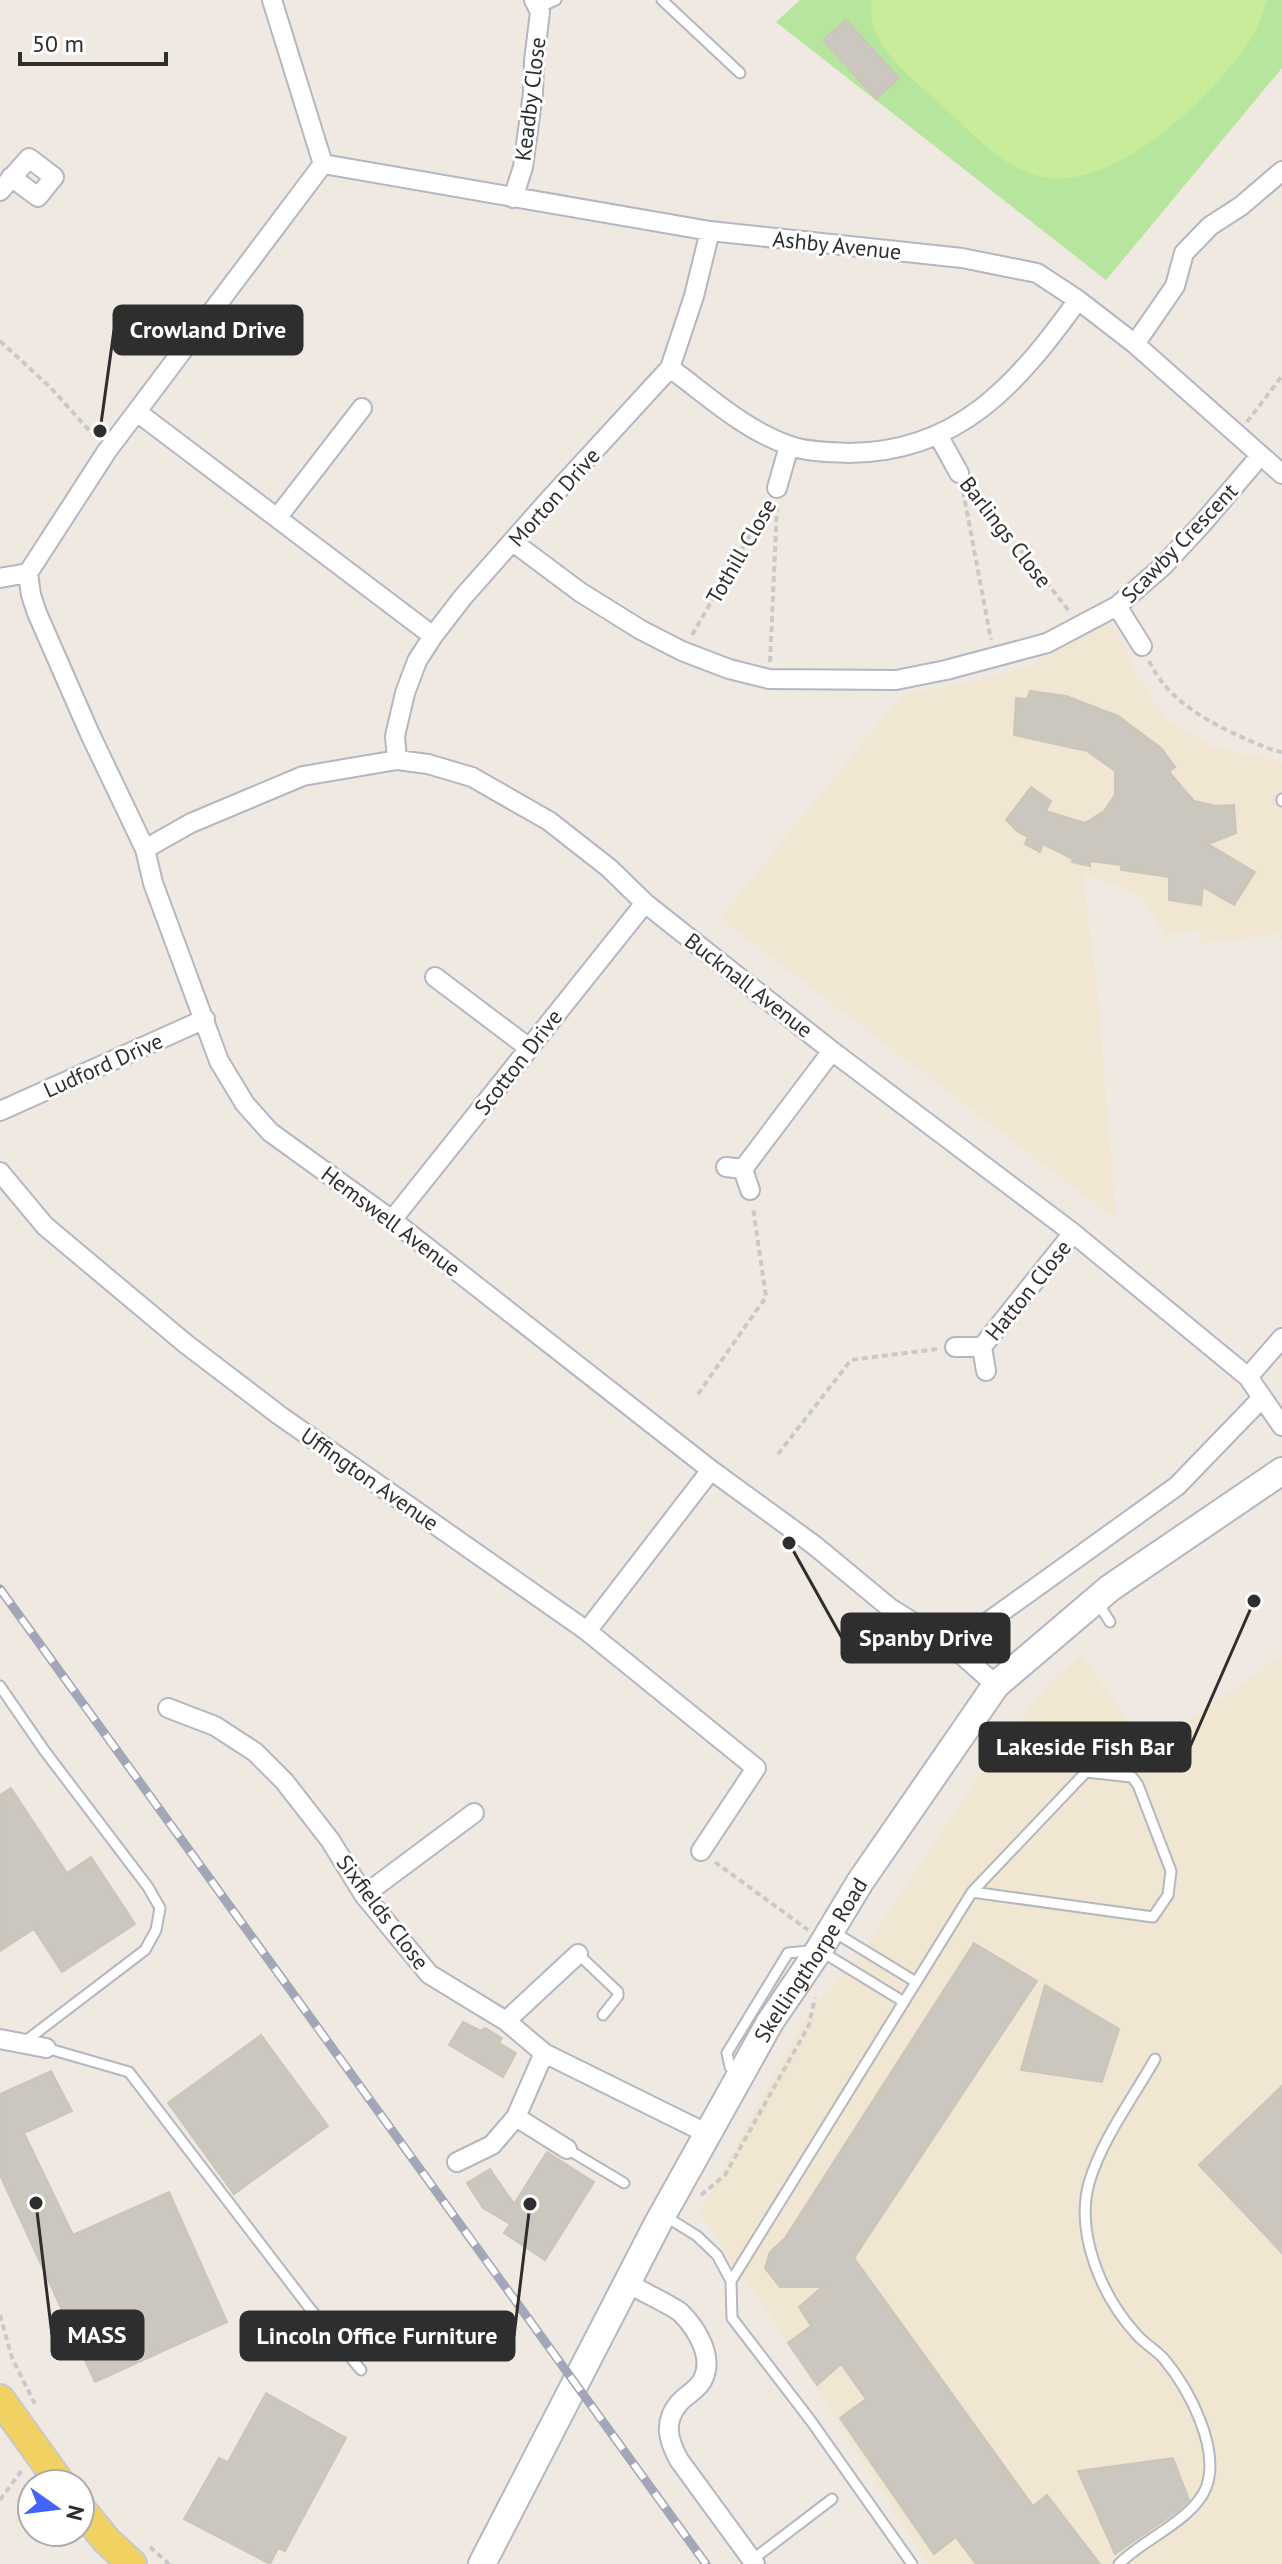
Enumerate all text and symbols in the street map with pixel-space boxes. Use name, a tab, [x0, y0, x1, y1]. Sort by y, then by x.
scale bar	[20, 16, 166, 66]
text: 50 m	[32, 28, 84, 59]
street label: Keadby Close	[509, 36, 551, 162]
street label: Ashby Avenue	[771, 224, 903, 266]
callout: Crowland Drive	[114, 306, 302, 354]
text: Crowland Drive	[130, 314, 286, 345]
street label: Morton Drive	[502, 442, 606, 552]
street label: Barlings Close	[954, 471, 1058, 593]
street label: Scawby Crescent	[1115, 477, 1244, 609]
street label: Tothill Close	[700, 494, 782, 608]
street label: Bucknall Avenue	[679, 926, 819, 1044]
street label: Scotton Drive	[468, 1004, 568, 1120]
street label: Ludford Drive	[39, 1026, 167, 1104]
street label: Hemswell Avenue	[316, 1160, 466, 1282]
street label: Hatton Close	[979, 1234, 1077, 1346]
street label: Uffington Avenue	[296, 1421, 444, 1537]
callout: Spanby Drive	[842, 1614, 1009, 1662]
text: Spanby Drive	[859, 1622, 993, 1653]
callout: Lakeside Fish Bar	[980, 1723, 1190, 1771]
text: Lakeside Fish Bar	[996, 1731, 1175, 1762]
street label: Sixfields Close	[331, 1849, 435, 1975]
street label: Skellingthorpe Road	[748, 1872, 873, 2047]
callout: MASS	[52, 2311, 143, 2359]
callout: Lincoln Office Furniture	[241, 2312, 514, 2360]
text: MASS	[67, 2319, 127, 2350]
text: Lincoln Office Furniture	[257, 2320, 497, 2351]
north arrow	[16, 2468, 96, 2548]
text: N	[60, 2502, 91, 2523]

